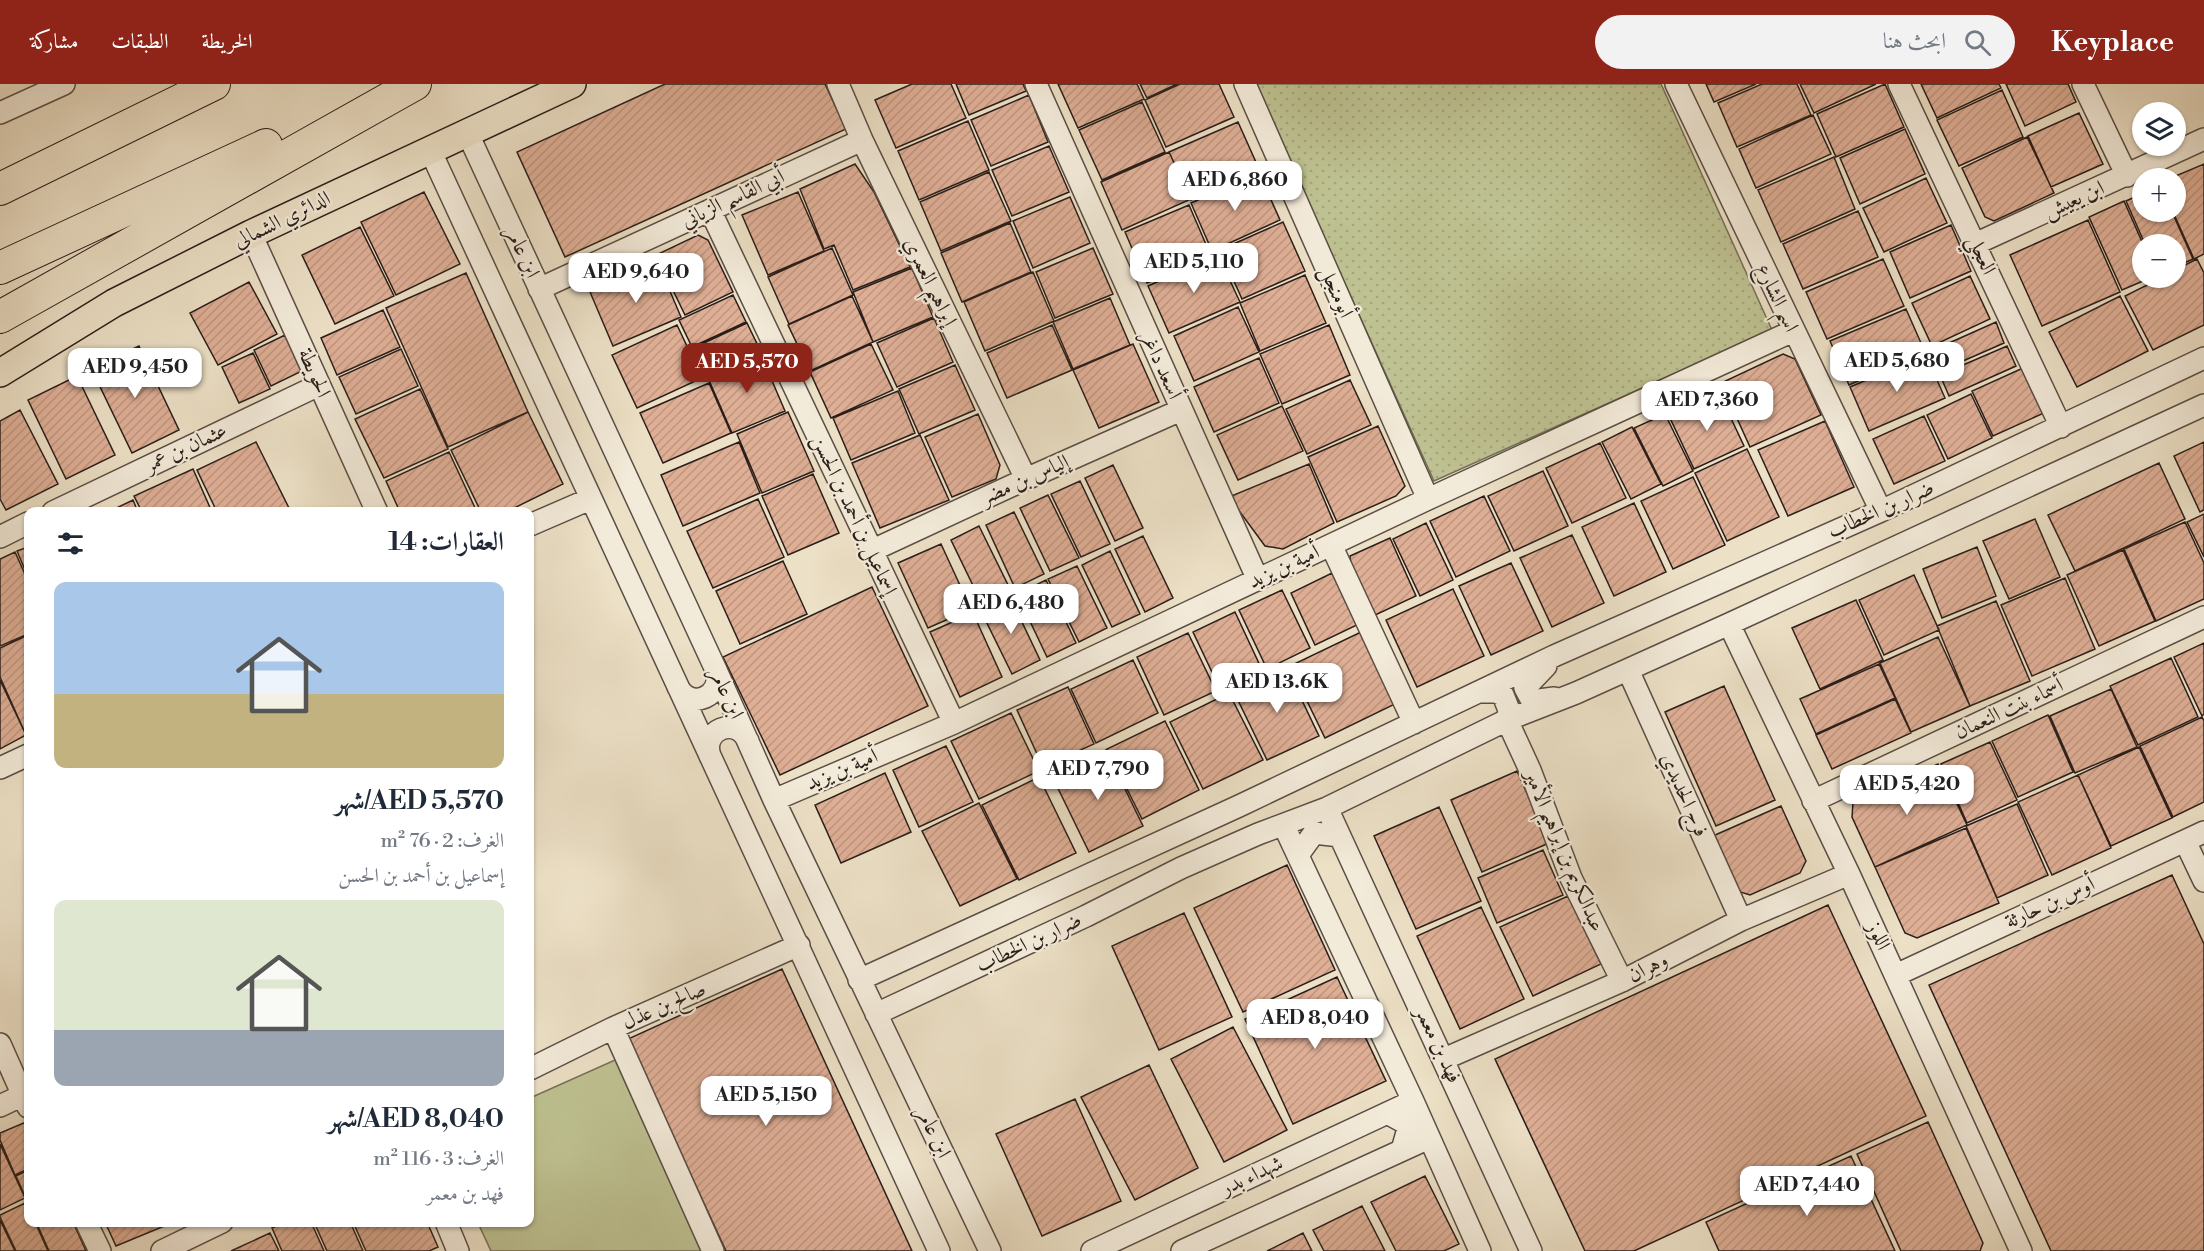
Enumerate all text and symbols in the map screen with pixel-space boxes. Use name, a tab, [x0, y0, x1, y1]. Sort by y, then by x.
search box	[1595, 15, 2015, 69]
text: Keyplace	[2051, 25, 2174, 60]
icon: search	[1961, 26, 1994, 59]
text: ابحث هنا	[1883, 28, 1946, 55]
text: مشاركة	[30, 29, 78, 55]
text: الطبقات	[111, 29, 168, 55]
text: الخريطة	[201, 29, 253, 55]
map controls	[2132, 102, 2186, 288]
button: layers	[2132, 102, 2186, 156]
street label: أبي القاسم الزياني	[676, 161, 792, 241]
pin: AED 6,860	[1166, 161, 1304, 212]
text: AED 6,860	[1182, 168, 1288, 193]
button: +	[2132, 168, 2186, 222]
street label: ابن يعيش	[2039, 175, 2109, 225]
street label: الدائري الشمالي	[229, 185, 336, 257]
street label: ابن عامر	[498, 222, 545, 283]
street label: العجلي	[1955, 231, 2001, 282]
street label: إبراهيم العمري	[891, 233, 963, 335]
button: −	[2132, 234, 2186, 288]
pin: AED 5,110	[1125, 243, 1263, 294]
text: AED 5,110	[1144, 250, 1244, 275]
pin: AED 9,640	[567, 253, 705, 304]
text: AED 9,640	[582, 260, 690, 285]
street label: اسم الشارع	[1744, 260, 1804, 339]
street label: أبومنجل	[1312, 261, 1362, 323]
street label: أسعد داغر	[1133, 325, 1190, 404]
pin: AED 5,680	[1828, 342, 1966, 393]
pin: AED 5,570	[678, 343, 816, 394]
street label: الحويطة	[292, 344, 336, 402]
pin: AED 9,450	[66, 348, 204, 399]
text: AED 5,680	[1844, 349, 1950, 374]
text: AED 5,570	[695, 350, 799, 375]
text: AED 9,450	[82, 355, 188, 380]
pin: AED 7,360	[1638, 381, 1776, 432]
text: AED 7,360	[1655, 388, 1759, 413]
street label: عثمان بن عمر	[139, 418, 231, 479]
street label: إسماعيل بن أحمد بن الحسن	[805, 429, 906, 601]
street label: إلياس بن مضر	[975, 448, 1074, 512]
street label: ضرار بن الخطاب	[1824, 475, 1938, 545]
text: العقارات: 14	[388, 526, 504, 558]
icon: filters	[54, 527, 87, 560]
street label: أمية بن يزيد	[1243, 536, 1324, 595]
pin: AED 6,480	[942, 584, 1080, 635]
text: AED 6,480	[958, 591, 1064, 616]
icon: home	[225, 621, 333, 729]
street label: ابن عامر	[702, 663, 749, 724]
pin: AED 13.6K	[1208, 663, 1346, 714]
text: AED 13.6K	[1225, 670, 1329, 695]
street label: أسماء بنت النعمان	[1949, 670, 2068, 746]
street label: أمية بن يزيد	[801, 740, 882, 797]
street label: فرج الحديدي	[1649, 749, 1714, 843]
pin: AED 7,790	[1029, 750, 1167, 801]
text: AED 7,790	[1047, 757, 1150, 782]
street label: عبدالكريم بن إبراهيم الأمير	[1511, 763, 1613, 939]
pin: AED 5,420	[1838, 765, 1976, 816]
text: AED 5,420	[1854, 772, 1960, 797]
text: AED 5,570/شهر	[335, 785, 504, 817]
text: الغرف: 2 · 76 m²	[380, 829, 504, 854]
text: إسماعيل بن أحمد بن الحسن	[338, 864, 504, 889]
street label: أوس بن حارثة	[2000, 868, 2099, 935]
street label: ضرار بن الخطاب	[972, 907, 1086, 979]
street label: اللوز	[1859, 916, 1896, 954]
icon: home	[225, 939, 333, 1047]
street label: وهران	[1624, 947, 1672, 989]
street label: صالح بن عذل	[618, 976, 712, 1040]
pin: AED 8,040	[1246, 999, 1384, 1050]
street label: فهد بن معمر	[1408, 1001, 1467, 1087]
text: AED 8,040	[1261, 1006, 1369, 1031]
pin: AED 5,150	[697, 1076, 835, 1127]
text: AED 5,150	[715, 1083, 817, 1108]
street label: ابن عامر	[908, 1102, 957, 1163]
text: AED 8,040/شهر	[328, 1103, 504, 1135]
text: الغرف: 3 · 116 m²	[373, 1147, 504, 1172]
street label: شهداء بدر	[1215, 1150, 1287, 1203]
pin: AED 7,440	[1738, 1166, 1876, 1217]
text: AED 7,440	[1754, 1173, 1860, 1198]
text: فهد بن معمر	[426, 1182, 504, 1207]

